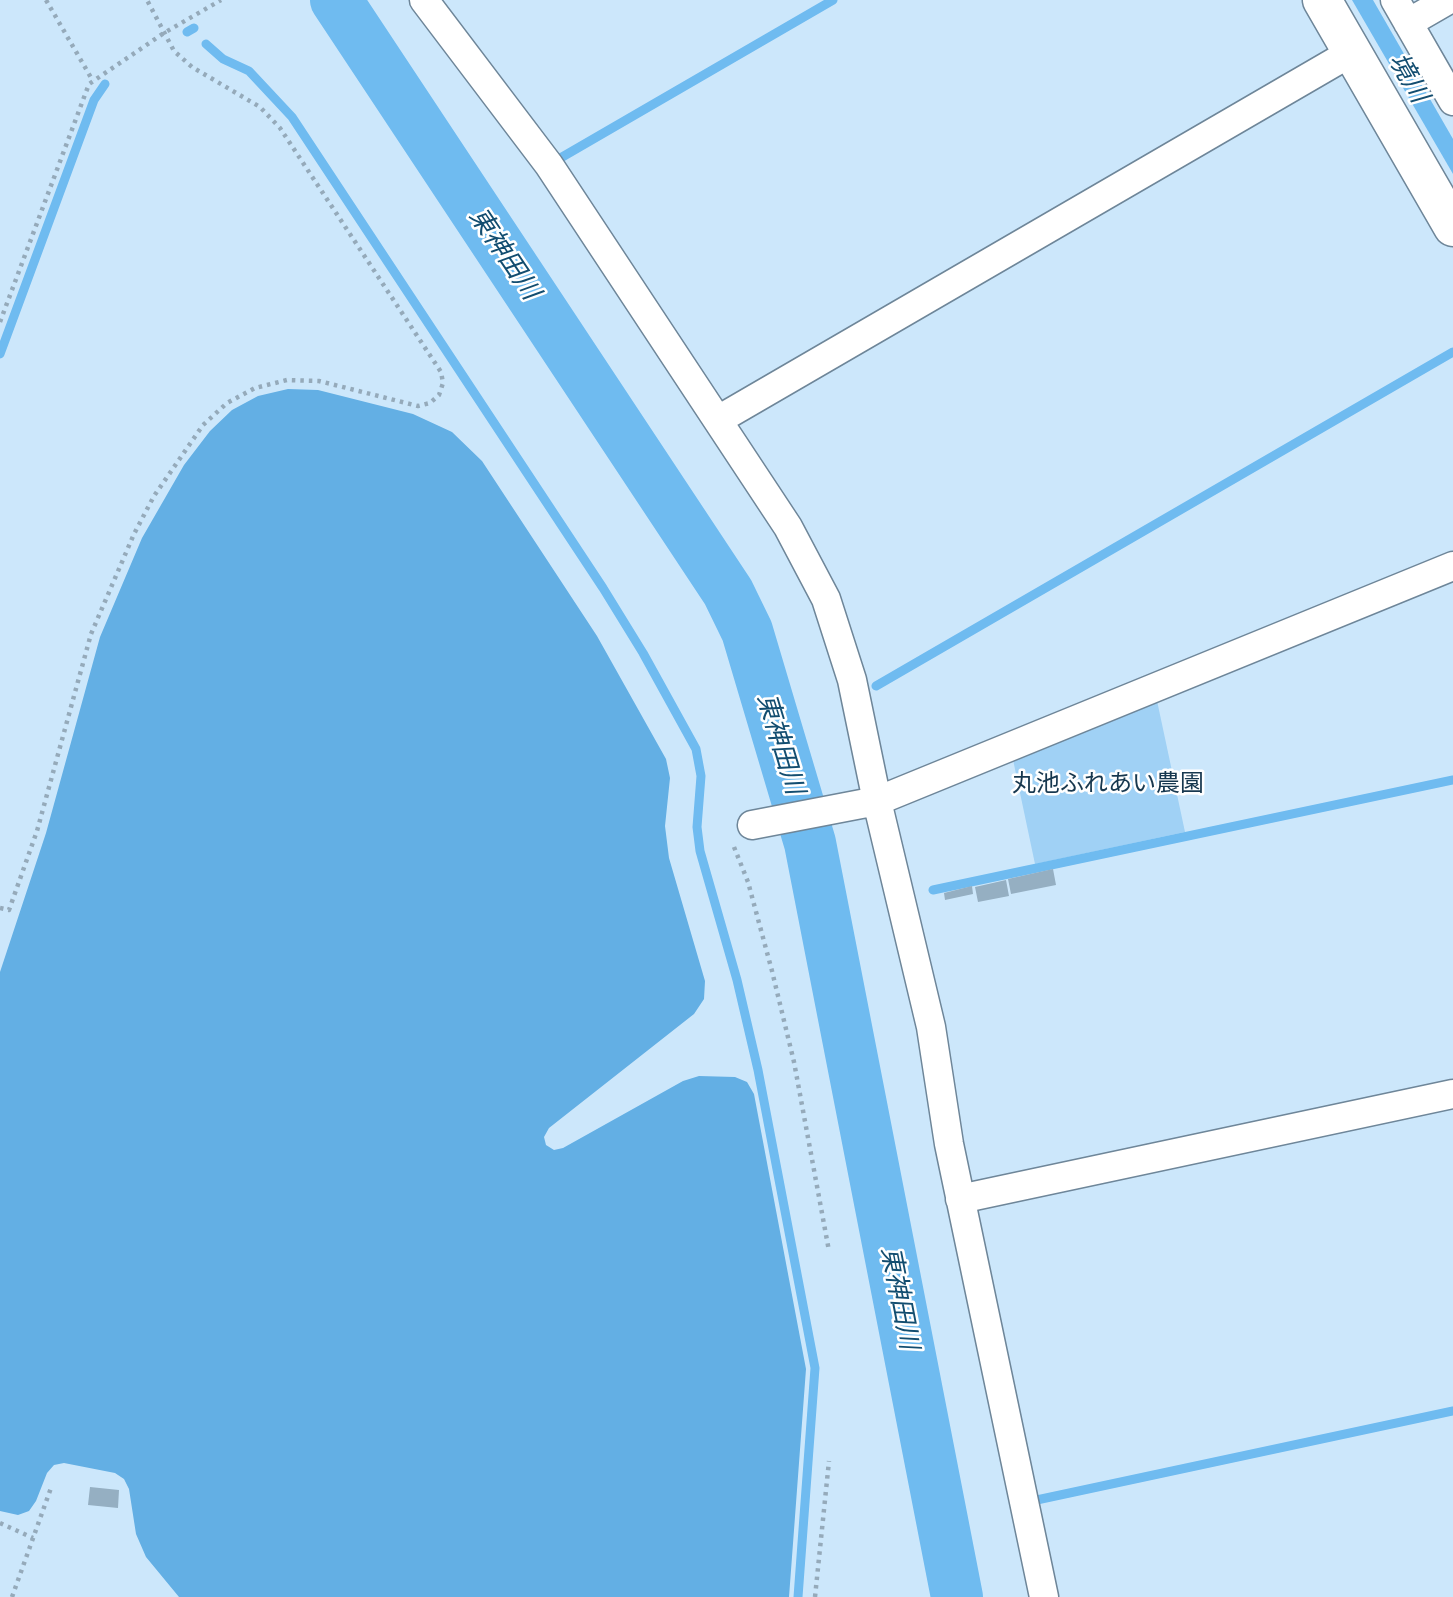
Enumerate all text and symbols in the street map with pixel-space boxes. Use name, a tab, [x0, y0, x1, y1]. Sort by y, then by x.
water label: 境川	[1381, 48, 1435, 108]
water label: 東神田川	[462, 202, 546, 306]
water label: 東神田川	[750, 690, 810, 798]
park label: 丸池ふれあい農園	[1012, 770, 1204, 798]
water label: 東神田川	[874, 1244, 924, 1352]

